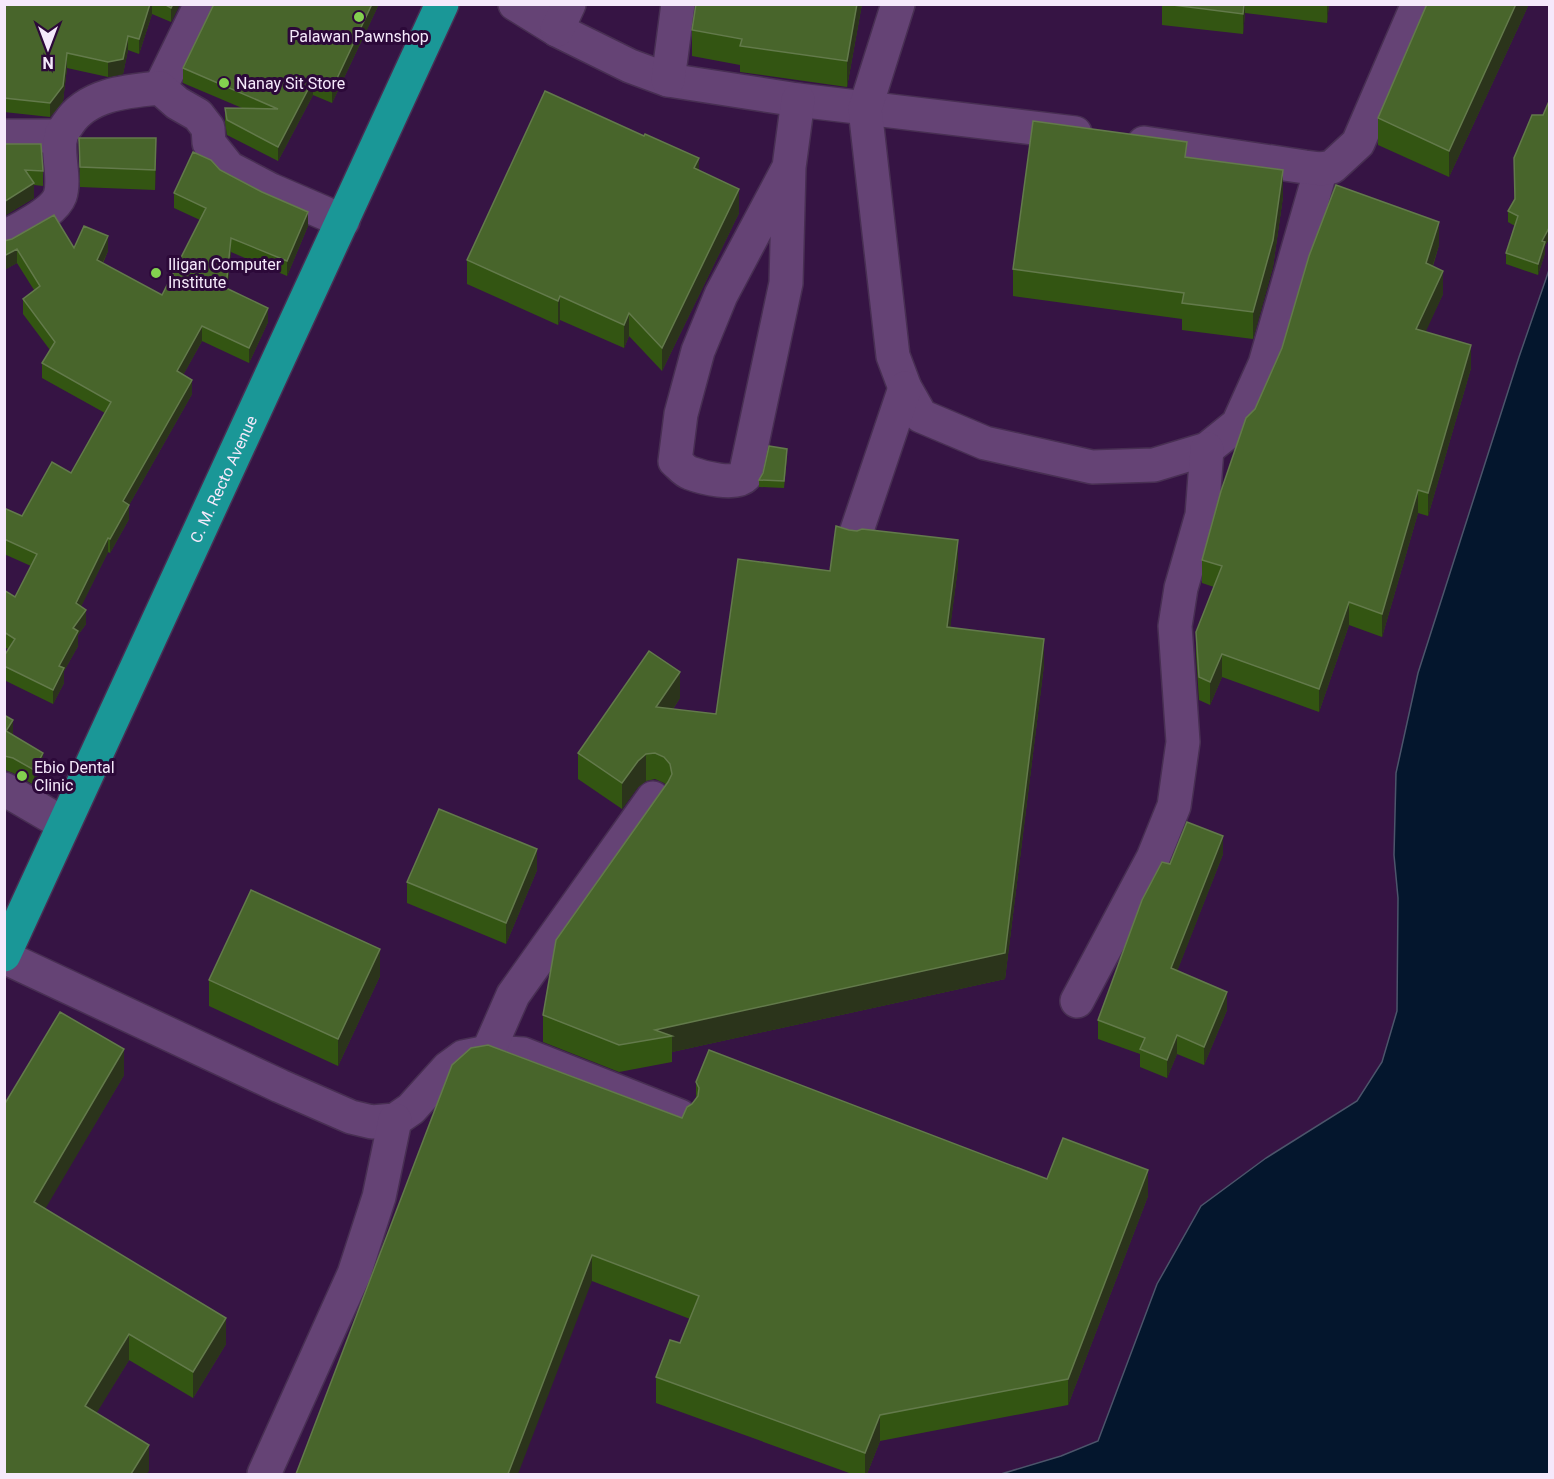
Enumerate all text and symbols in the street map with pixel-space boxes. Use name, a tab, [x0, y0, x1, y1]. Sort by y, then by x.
marker: Palawan Pawnshop	[352, 10, 366, 24]
north arrow	[18, 18, 78, 78]
place label: Palawan Pawnshop	[289, 27, 429, 46]
text: N	[42, 53, 54, 72]
place label: Nanay Sit Store	[236, 74, 345, 93]
marker: Nanay Sit Store	[217, 76, 231, 90]
place label: Iligan Computer Institute	[168, 255, 282, 292]
marker: Iligan Computer Institute	[149, 266, 163, 280]
street label: C. M. Recto Avenue	[186, 413, 261, 546]
place label: Ebio Dental Clinic	[34, 758, 115, 795]
marker: Ebio Dental Clinic	[15, 769, 29, 783]

